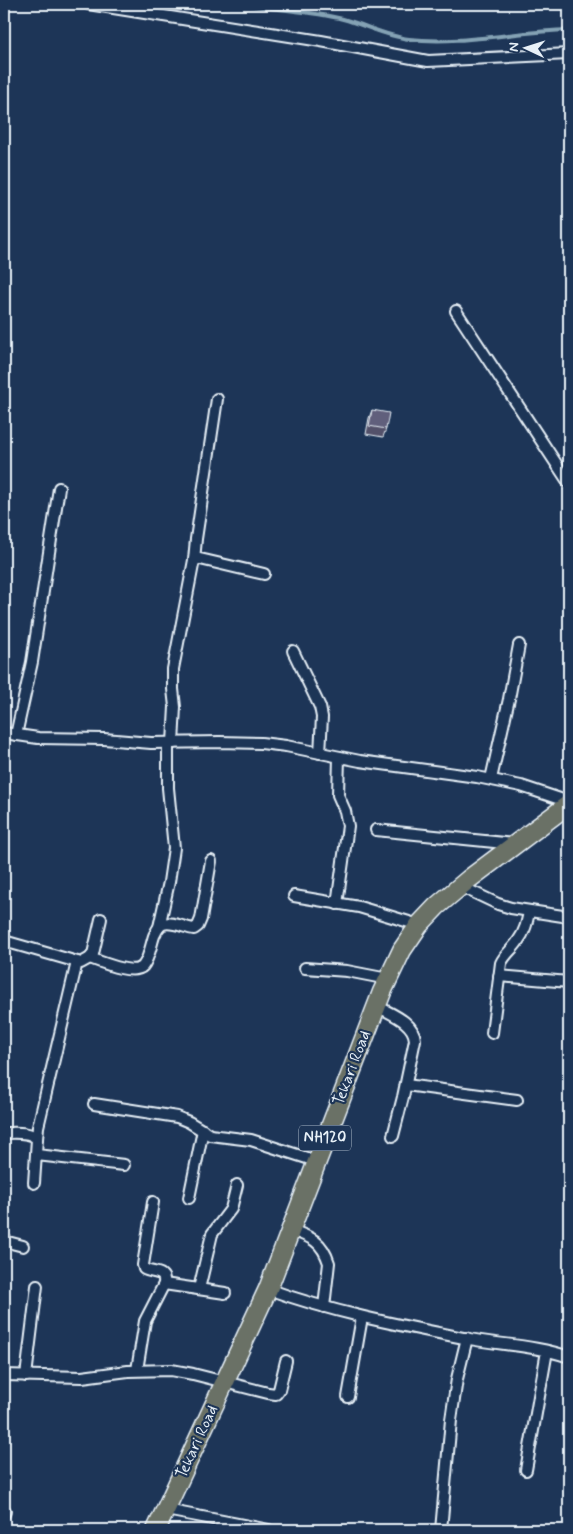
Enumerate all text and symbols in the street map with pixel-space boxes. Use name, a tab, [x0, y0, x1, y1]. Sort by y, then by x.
north arrow	[500, 22, 550, 72]
text: N	[505, 42, 523, 52]
street label: Tekari Road	[328, 1028, 376, 1108]
road number: NH120	[299, 1126, 351, 1150]
street label: Tekari Road	[171, 1402, 223, 1482]

